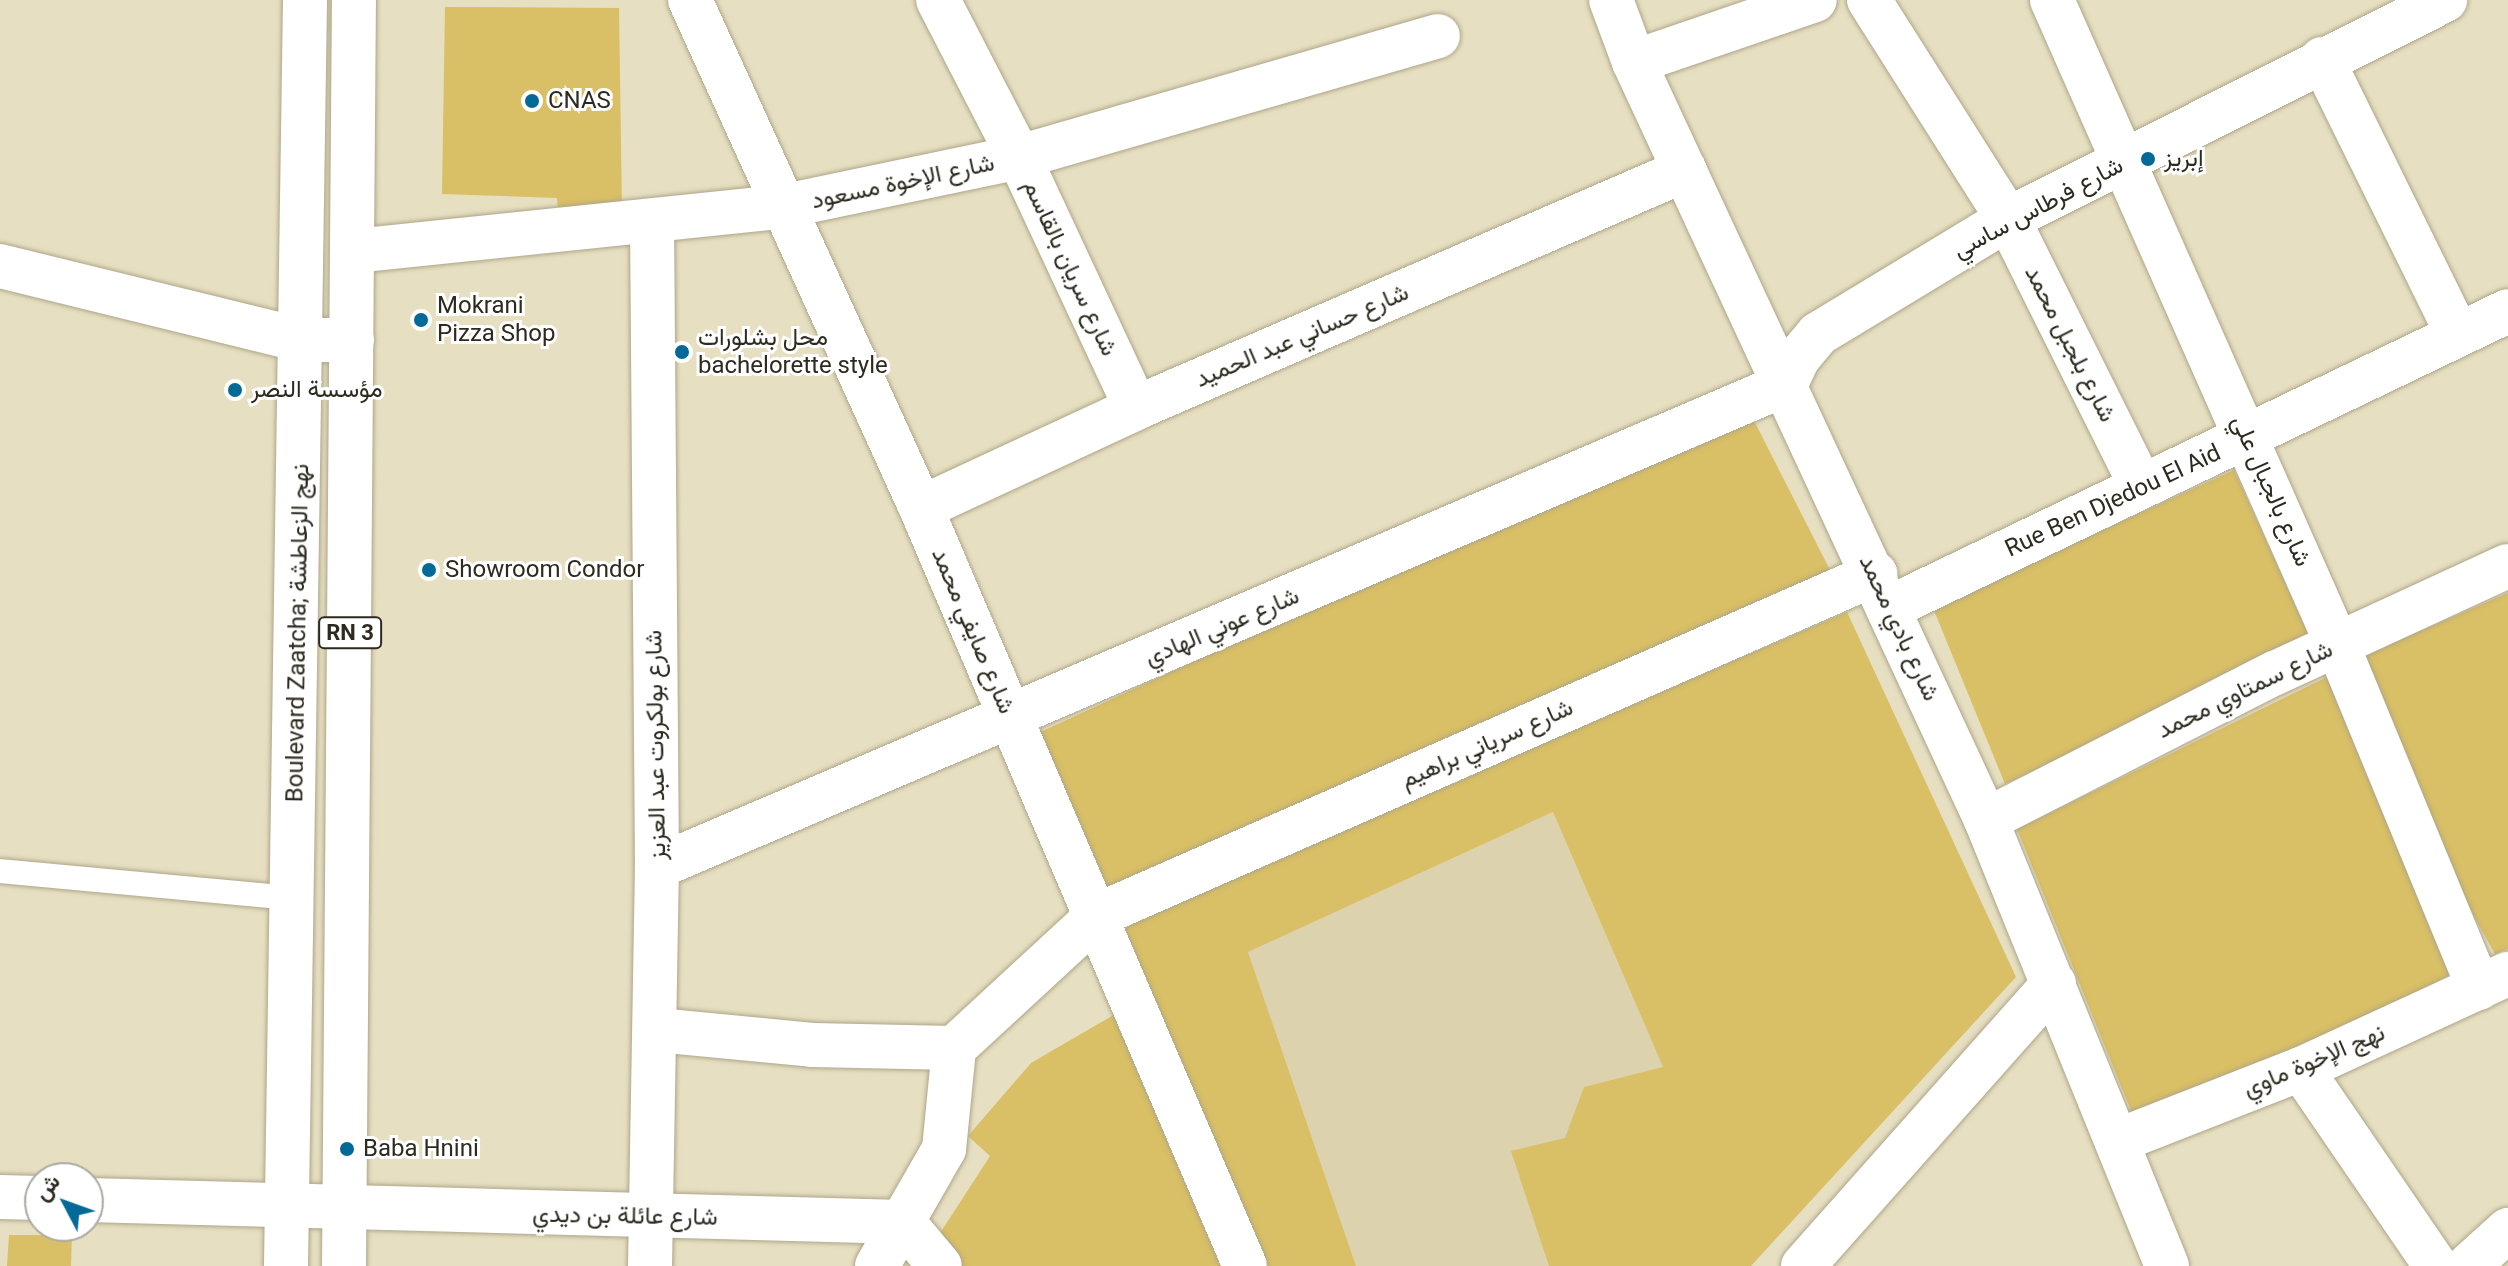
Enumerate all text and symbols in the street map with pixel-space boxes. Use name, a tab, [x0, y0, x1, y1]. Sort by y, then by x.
place label: CNAS	[548, 87, 611, 115]
marker: CNAS	[523, 92, 541, 110]
place label: إبريز	[2164, 145, 2203, 173]
street label: شارع الإخوة مسعود	[809, 149, 997, 215]
marker: إبريز	[2139, 150, 2157, 168]
street label: شارع فرطاس ساسي	[1948, 151, 2128, 265]
street label: شارع سريان بالقاسم	[1017, 175, 1123, 361]
street label: شارع بلجبل محمد	[2018, 261, 2122, 427]
street label: شارع حساني عبد الحميد	[1191, 278, 1413, 394]
place label: Mokrani Pizza Shop	[437, 292, 555, 348]
marker: Mokrani Pizza Shop	[412, 311, 430, 329]
place label: محل بشلورات bachelorette style	[698, 324, 888, 380]
marker: محل بشلورات bachelorette style	[673, 343, 691, 361]
place label: مؤسسة النصر	[251, 376, 383, 404]
marker: مؤسسة النصر	[226, 381, 244, 399]
street label: شارع بالجبال علي	[2225, 411, 2317, 571]
street label: Rue Ben Djedou El Aid	[2001, 438, 2225, 564]
street label: Boulevard Zaatcha; نهج الزعاطشة	[281, 463, 315, 803]
street label: شارع صايفي محمد	[925, 544, 1021, 718]
street label: شارع بادي محمد	[1853, 550, 1945, 706]
place label: Showroom Condor	[445, 556, 644, 584]
marker: Showroom Condor	[420, 561, 438, 579]
street label: شارع عوني الهادي	[1140, 582, 1304, 672]
road number: RN 3	[318, 615, 382, 651]
street label: شارع بولكروت عبد العزيز	[640, 630, 672, 860]
street label: شارع سمتاوي محمد	[2153, 635, 2337, 745]
street label: شارع سرياني براهيم	[1396, 693, 1578, 795]
street label: نهج الإخوة ماوي	[2239, 1018, 2389, 1104]
place label: Baba Hnini	[363, 1135, 479, 1163]
marker: Baba Hnini	[338, 1140, 356, 1158]
north arrow	[24, 1162, 104, 1242]
text: ش	[29, 1169, 65, 1205]
street label: شارع عائلة بن ديدي	[532, 1200, 718, 1232]

